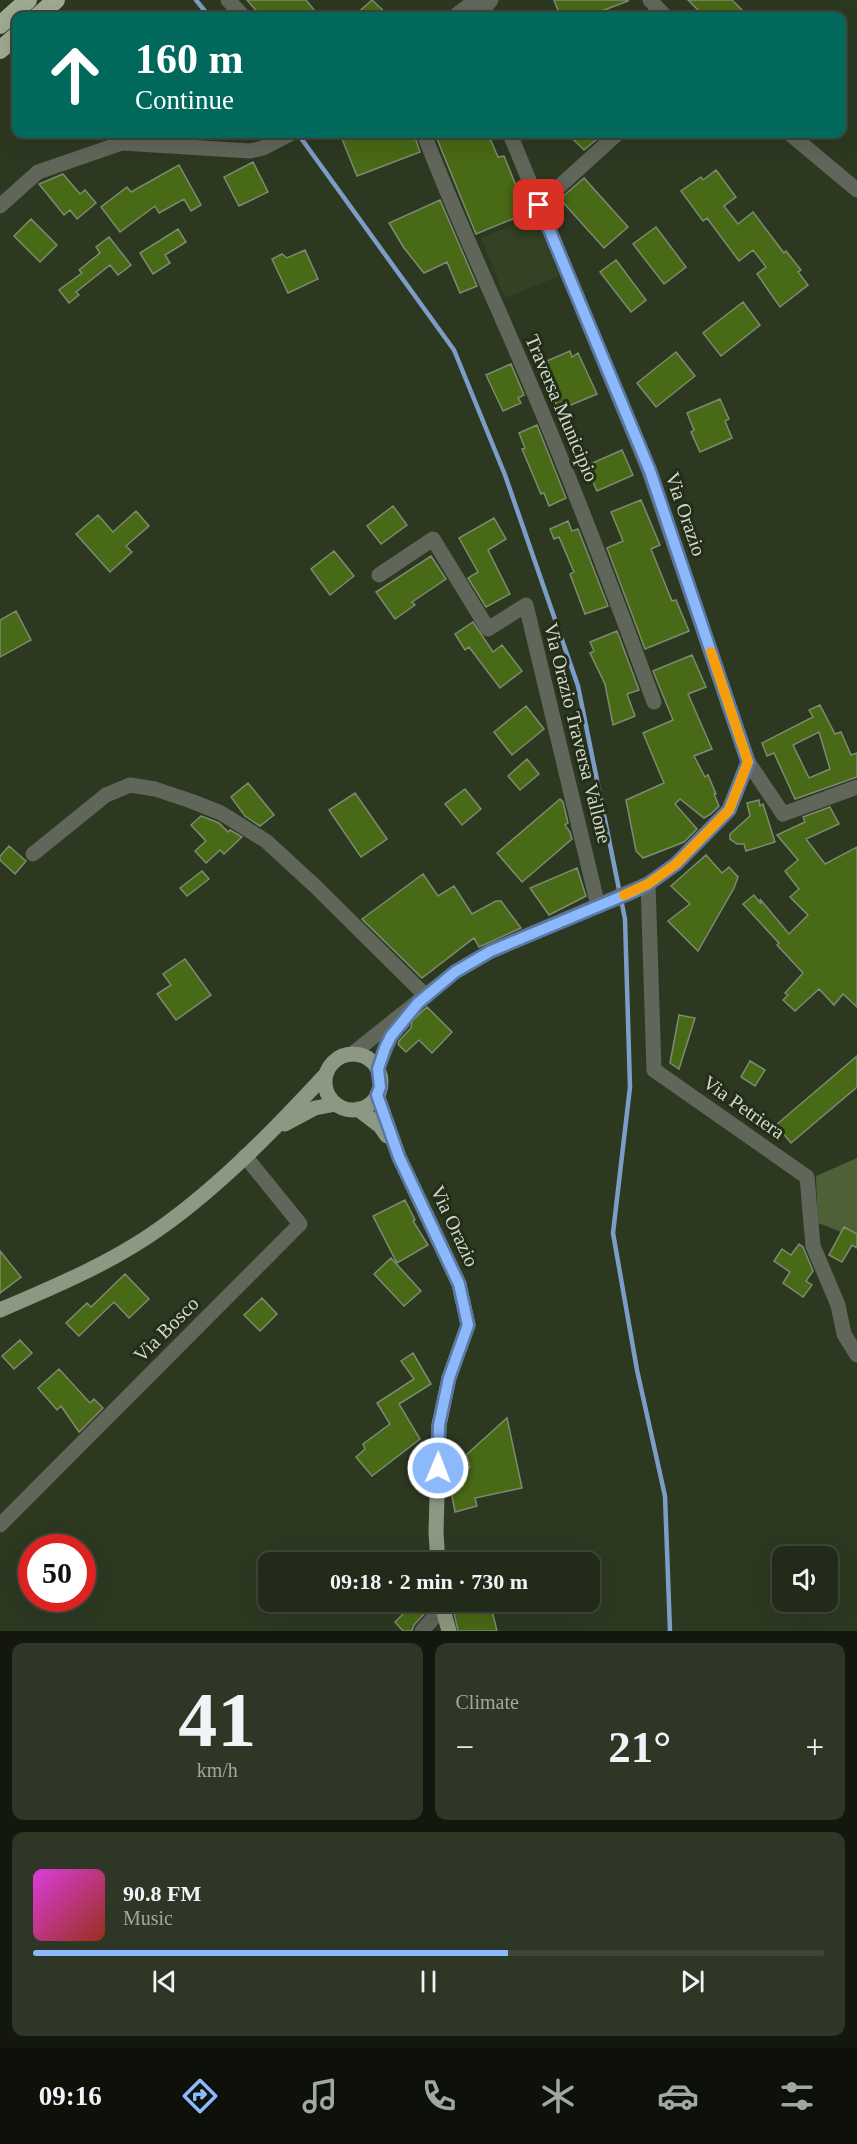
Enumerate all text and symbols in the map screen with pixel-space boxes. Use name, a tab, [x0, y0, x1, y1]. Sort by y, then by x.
icon: ahead	[36, 36, 114, 114]
text: 160 m	[135, 36, 244, 82]
text: Continue	[135, 85, 234, 115]
pin	[513, 179, 564, 230]
icon: arrive	[522, 188, 555, 221]
street label: Traversa Municipio	[520, 331, 603, 485]
street label: Via Orazio	[661, 469, 711, 559]
street label: Via Orazio Traversa Vallone	[540, 620, 616, 846]
street label: Via Petriera	[699, 1071, 789, 1143]
street label: Via Orazio	[427, 1182, 483, 1270]
street label: Via Bosco	[129, 1292, 203, 1366]
position arrow	[406, 1436, 470, 1500]
speed limit sign: 50	[18, 1534, 96, 1612]
map controls	[772, 1546, 838, 1612]
button: sound	[772, 1546, 838, 1612]
text: 09:18 · 2 min · 730 m	[330, 1569, 528, 1594]
text: 41	[178, 1676, 256, 1763]
text: Climate	[456, 1691, 519, 1713]
text: 21°	[608, 1722, 671, 1772]
text: −	[456, 1729, 474, 1765]
text: +	[805, 1729, 824, 1765]
text: km/h	[197, 1759, 238, 1781]
text: 90.8 FM	[123, 1881, 201, 1906]
text: Music	[123, 1907, 173, 1929]
icon: previous	[148, 1965, 181, 1998]
icon: pause	[412, 1965, 445, 1998]
icon: next	[676, 1965, 709, 1998]
icon: directions	[179, 2075, 221, 2117]
icon: music	[299, 2075, 341, 2117]
icon: phone	[418, 2075, 460, 2117]
icon: climate	[537, 2075, 579, 2117]
icon: car	[657, 2075, 699, 2117]
icon: filters	[776, 2075, 818, 2117]
text: 09:16	[39, 2081, 102, 2111]

